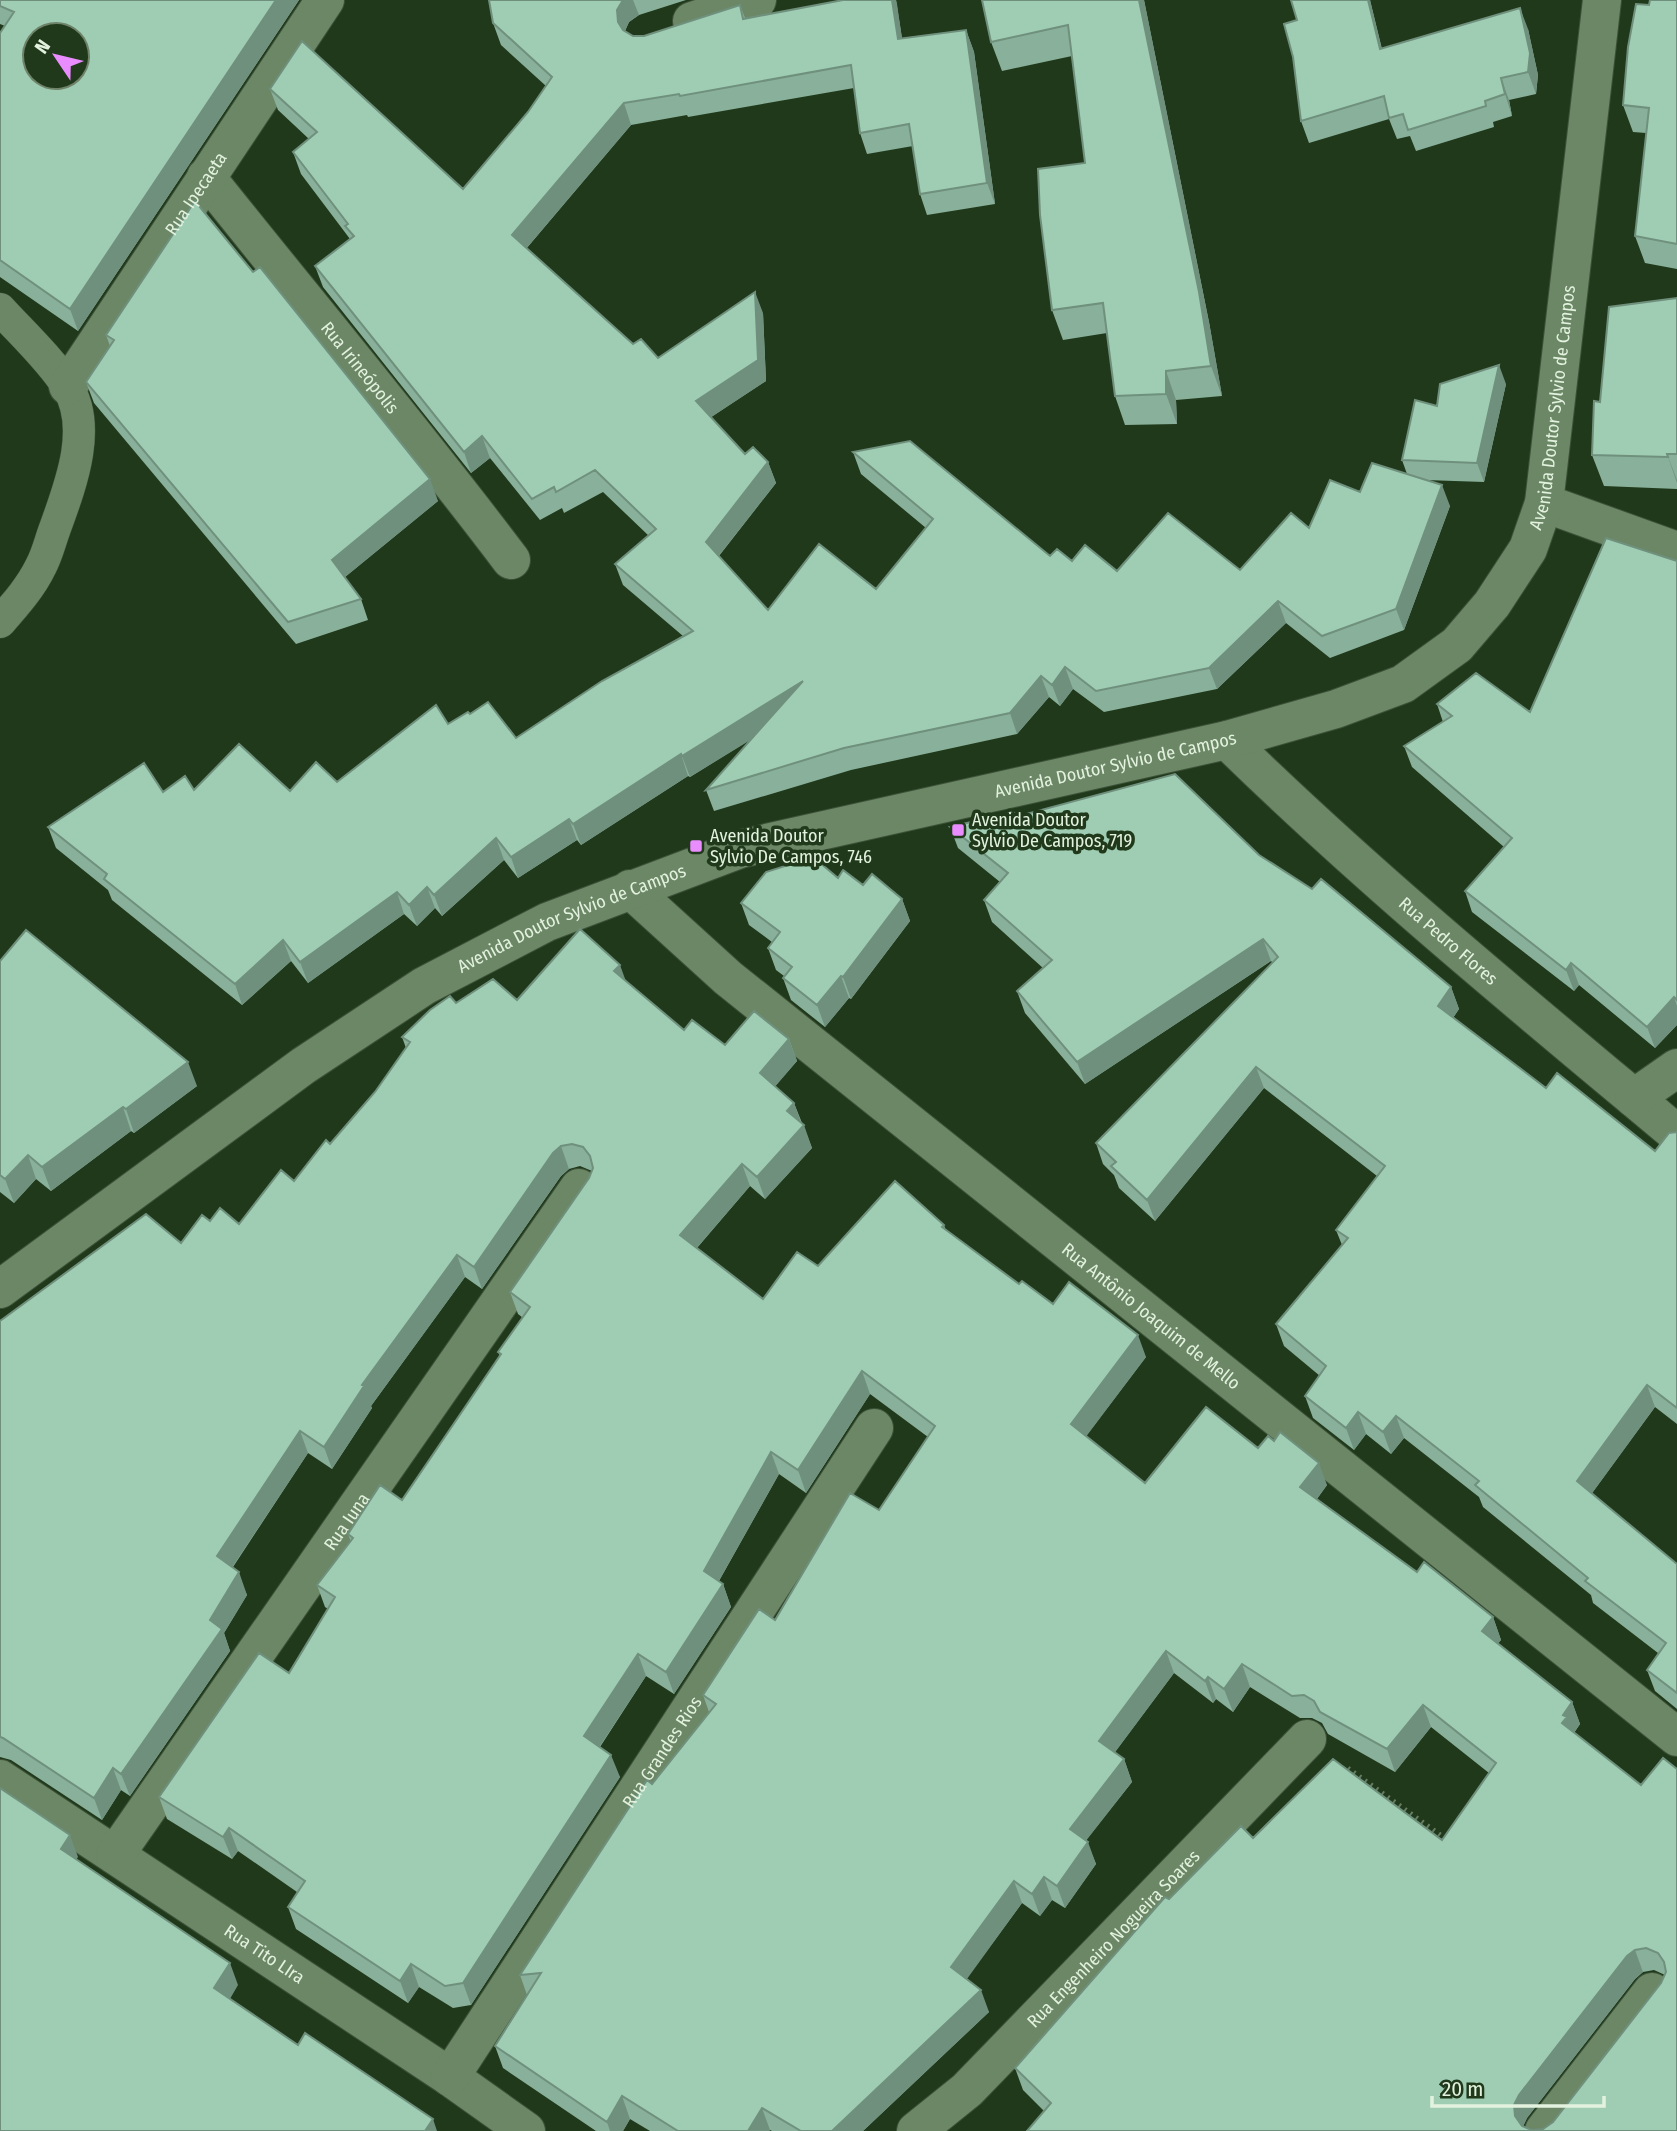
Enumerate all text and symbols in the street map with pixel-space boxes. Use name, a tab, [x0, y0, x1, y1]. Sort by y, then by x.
north arrow	[21, 21, 91, 91]
text: N	[30, 35, 55, 58]
street label: Rua Ipecaeta	[160, 148, 232, 240]
street label: Avenida Doutor Sylvio de Campos	[1525, 284, 1580, 533]
street label: Rua Irineópolis	[316, 317, 404, 418]
street label: Avenida Doutor Sylvio de Campos	[993, 727, 1239, 803]
place label: Avenida Doutor Sylvio De Campos, 719	[972, 809, 1132, 852]
marker: Avenida Doutor Sylvio De Campos, 719	[950, 822, 966, 838]
place label: Avenida Doutor Sylvio De Campos, 746	[710, 825, 872, 868]
marker: Avenida Doutor Sylvio De Campos, 746	[688, 838, 704, 854]
street label: Avenida Doutor Sylvio de Campos	[454, 859, 689, 978]
street label: Rua Pedro Flores	[1394, 893, 1502, 990]
street label: Rua Antônio Joaquim de Mello	[1057, 1238, 1245, 1394]
street label: Rua Iuna	[319, 1489, 374, 1555]
street label: Rua Grandes Rios	[618, 1692, 707, 1812]
street label: Rua Engenheiro Nogueira Soares	[1022, 1845, 1205, 2032]
street label: Rua Tito LIra	[220, 1920, 309, 1989]
scale bar	[1432, 2064, 1604, 2108]
text: 20 m	[1442, 2076, 1483, 2102]

